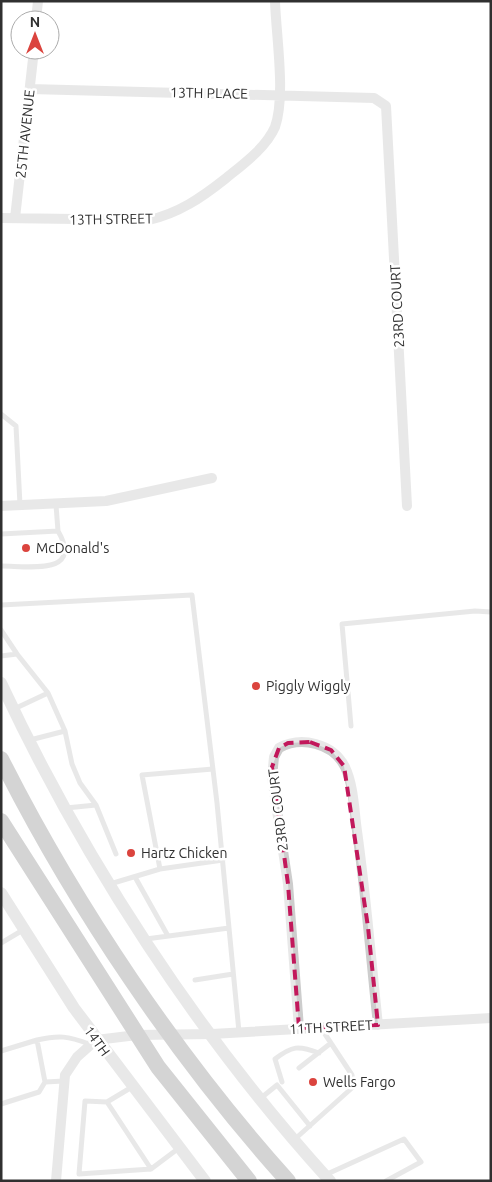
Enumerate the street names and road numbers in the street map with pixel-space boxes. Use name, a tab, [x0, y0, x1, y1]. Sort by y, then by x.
street label: 13TH PLACE	[170, 84, 248, 102]
street label: 25TH AVENUE	[12, 89, 38, 179]
street label: 13TH STREET	[69, 210, 153, 228]
street label: 23RD COURT	[387, 264, 407, 348]
street label: 23RD COURT	[265, 768, 291, 852]
street label: 11TH STREET	[289, 1017, 373, 1037]
street label: 14TH	[81, 1023, 113, 1059]

